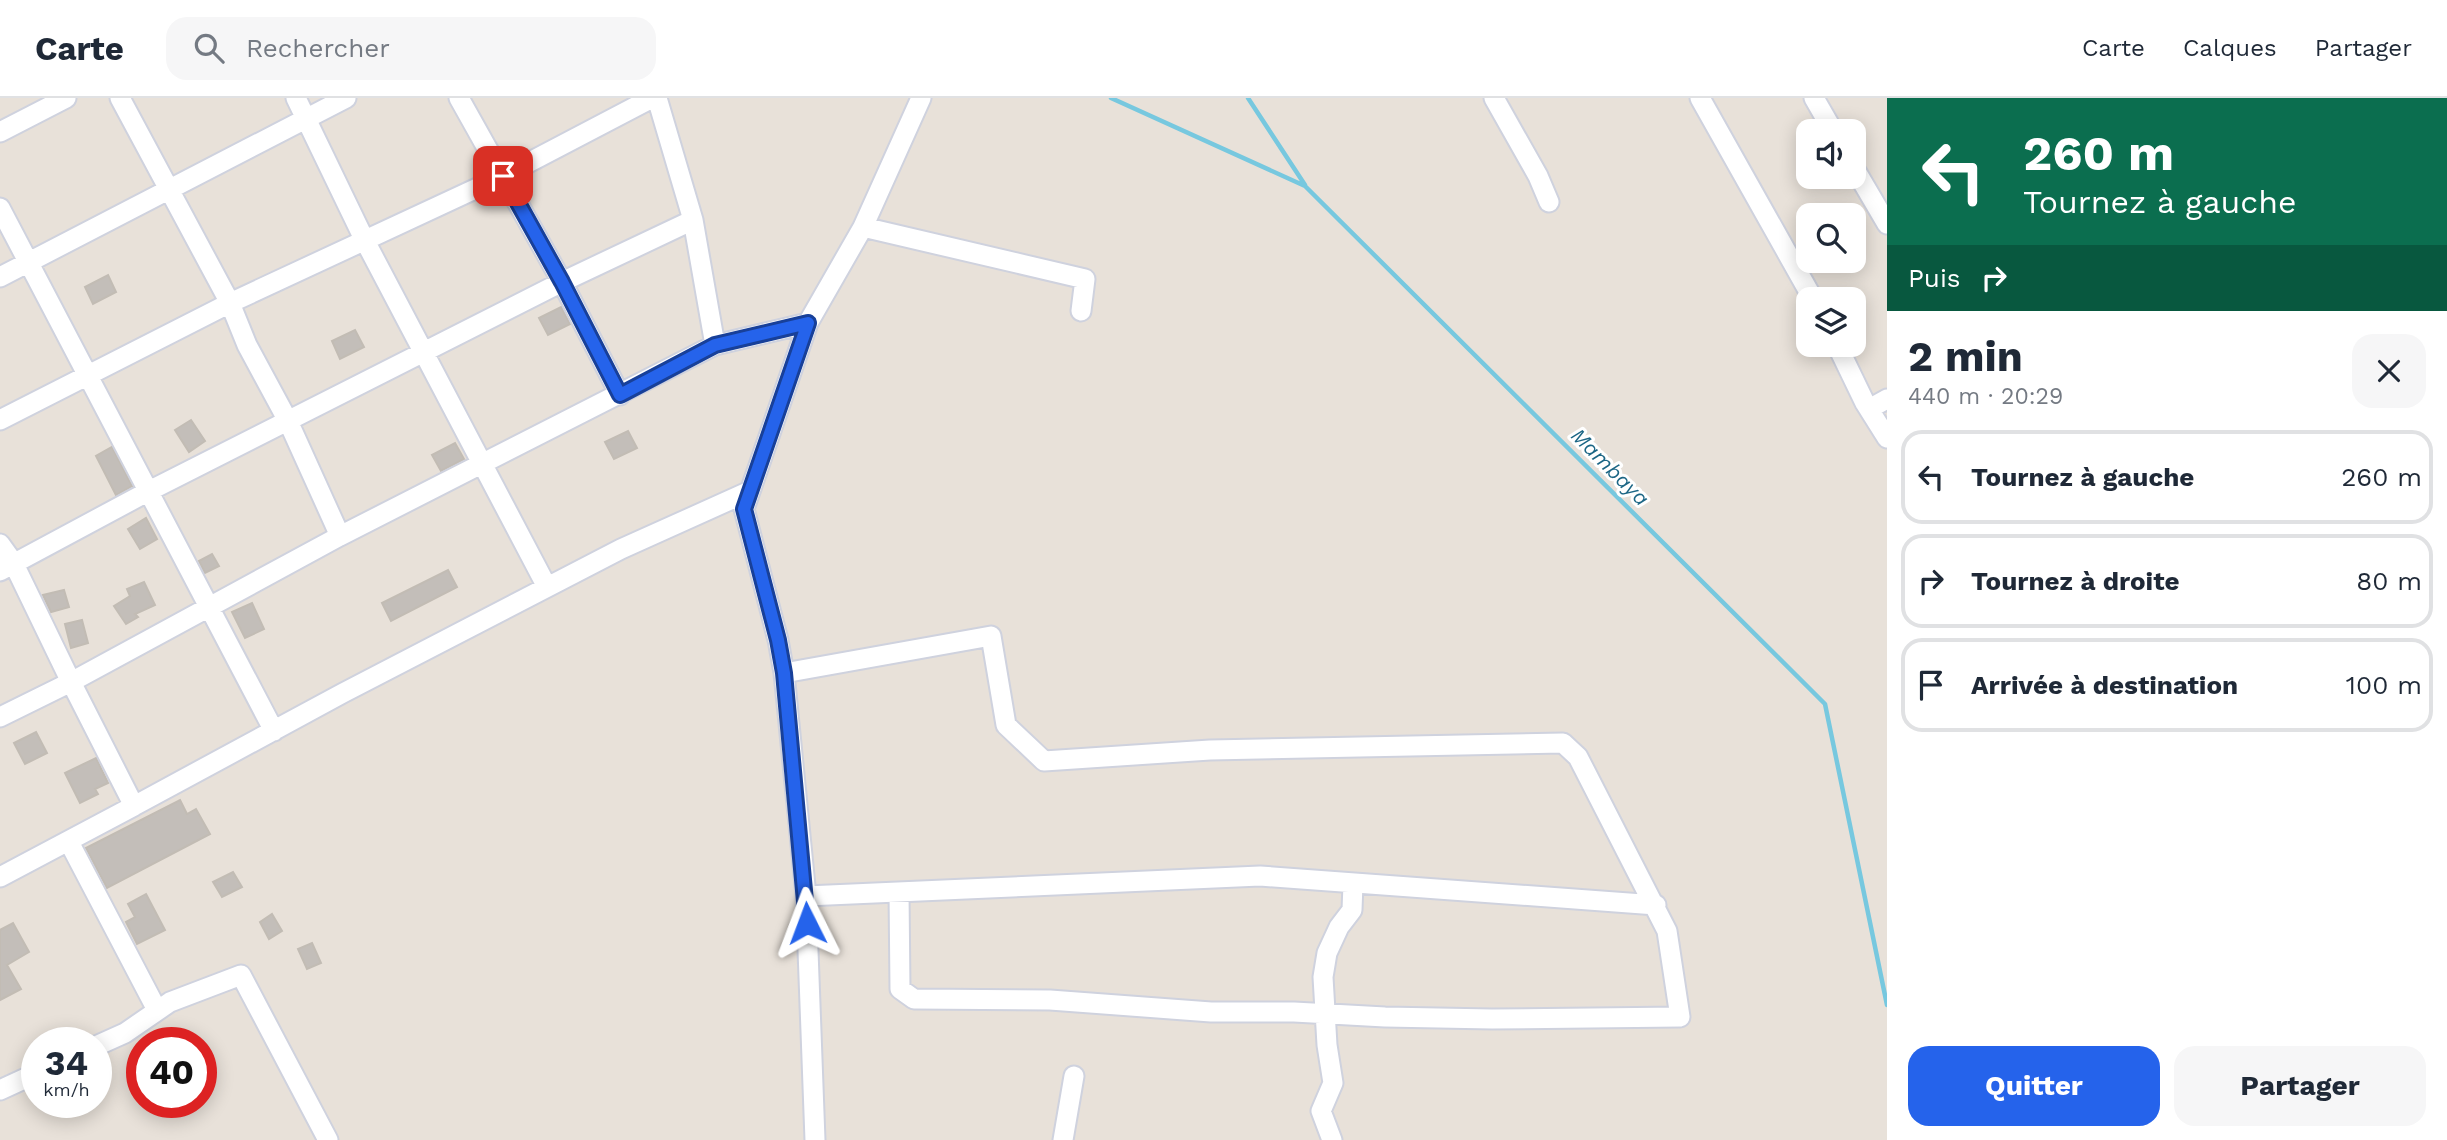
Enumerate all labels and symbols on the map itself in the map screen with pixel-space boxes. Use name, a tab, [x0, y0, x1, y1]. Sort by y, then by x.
pin	[473, 146, 533, 206]
water label: Mambaya	[1566, 423, 1655, 511]
position arrow	[770, 886, 844, 960]
speed limit sign: 40	[126, 1027, 217, 1118]

